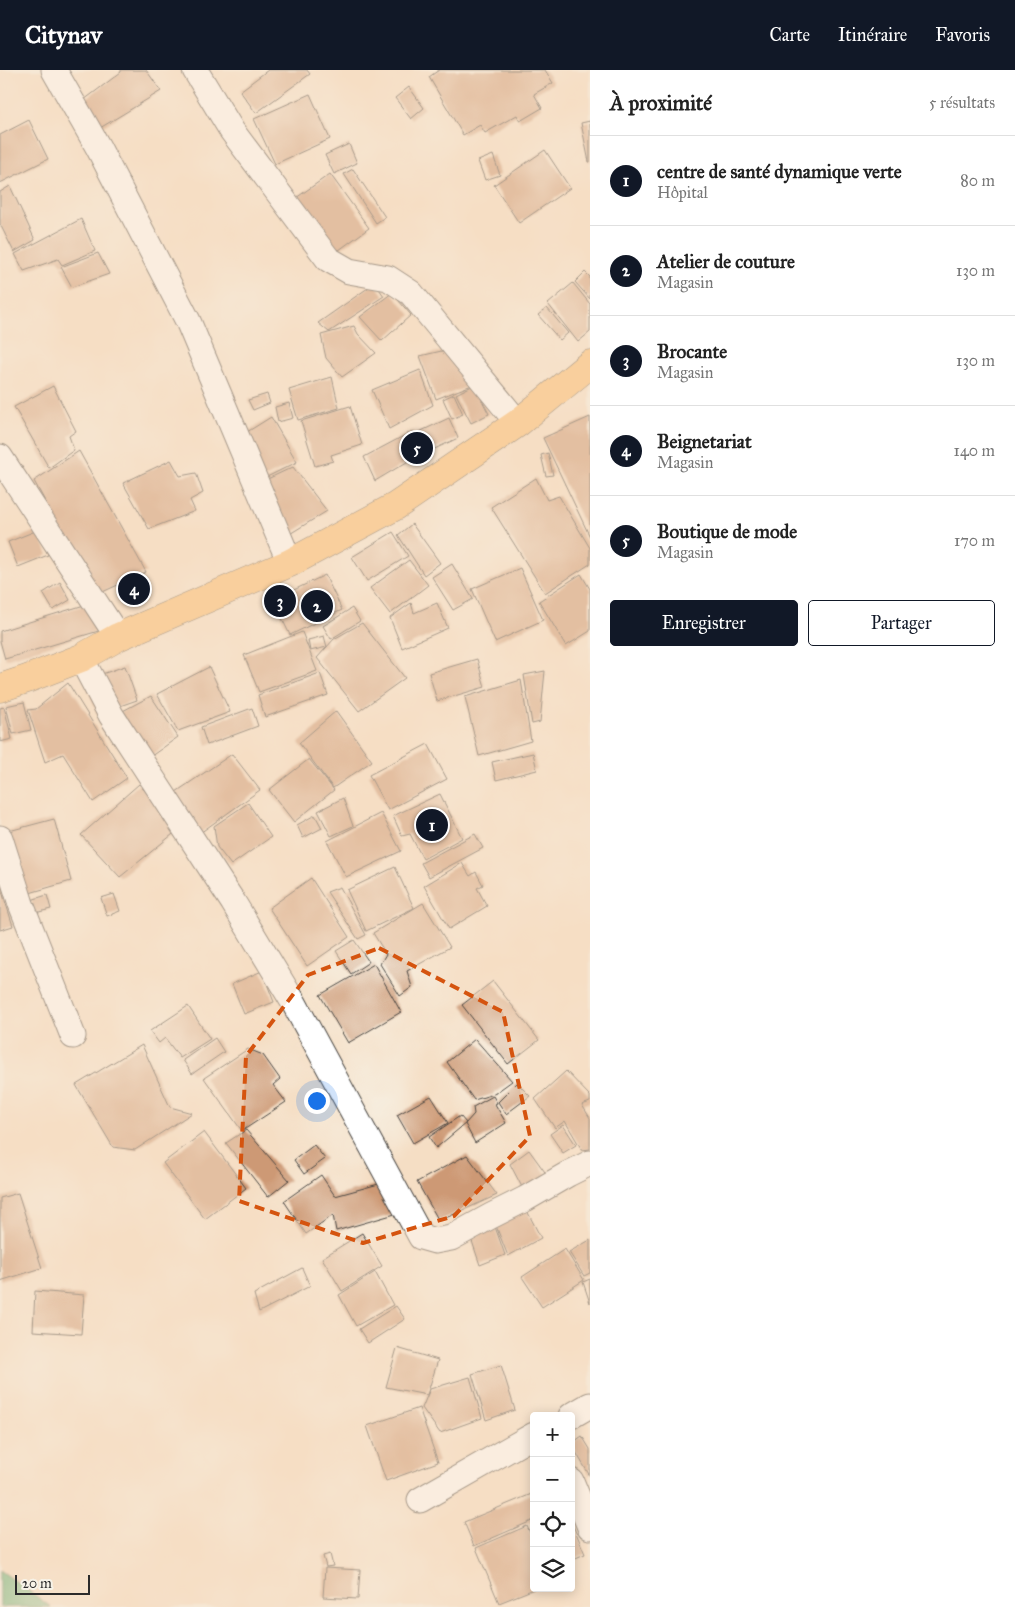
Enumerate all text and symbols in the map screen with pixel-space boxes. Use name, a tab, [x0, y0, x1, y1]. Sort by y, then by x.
text: Citynav	[25, 20, 102, 50]
text: Carte	[770, 24, 810, 46]
text: Itinéraire	[838, 24, 907, 46]
text: Favoris	[935, 24, 990, 46]
text: À proximité	[610, 90, 712, 116]
text: 5 résultats	[929, 93, 995, 112]
text: centre de santé dynamique verte	[657, 160, 902, 183]
text: 1	[623, 171, 629, 190]
text: 80 m	[960, 171, 995, 190]
text: Hôpital	[657, 183, 708, 202]
text: Atelier de couture	[657, 250, 795, 273]
text: 2	[622, 261, 630, 280]
text: 130 m	[956, 261, 995, 280]
text: Magasin	[657, 273, 713, 292]
text: Brocante	[657, 340, 727, 363]
text: 3	[623, 351, 629, 370]
text: 130 m	[956, 351, 995, 370]
text: Magasin	[657, 363, 713, 382]
pin: 5	[401, 429, 433, 467]
text: Beignetariat	[657, 430, 752, 453]
text: 4	[622, 441, 630, 460]
text: 140 m	[954, 441, 995, 460]
text: Magasin	[657, 453, 713, 472]
text: Boutique de mode	[657, 520, 797, 543]
text: 5	[622, 531, 630, 550]
text: 170 m	[954, 531, 995, 550]
text: Magasin	[657, 543, 713, 562]
pin: 4	[118, 570, 150, 608]
pin: 3	[264, 582, 296, 620]
pin: 2	[301, 587, 333, 625]
button: Enregistrer	[610, 600, 798, 646]
button: Partager	[808, 600, 995, 646]
pin: 1	[416, 806, 448, 844]
your location	[304, 1088, 330, 1114]
map controls	[530, 1412, 575, 1592]
button: +	[530, 1412, 575, 1457]
button: −	[530, 1457, 575, 1502]
button: locate	[530, 1502, 575, 1547]
button: layers	[530, 1547, 575, 1592]
scale bar	[15, 1572, 90, 1595]
text: 20 m	[22, 1575, 52, 1592]

